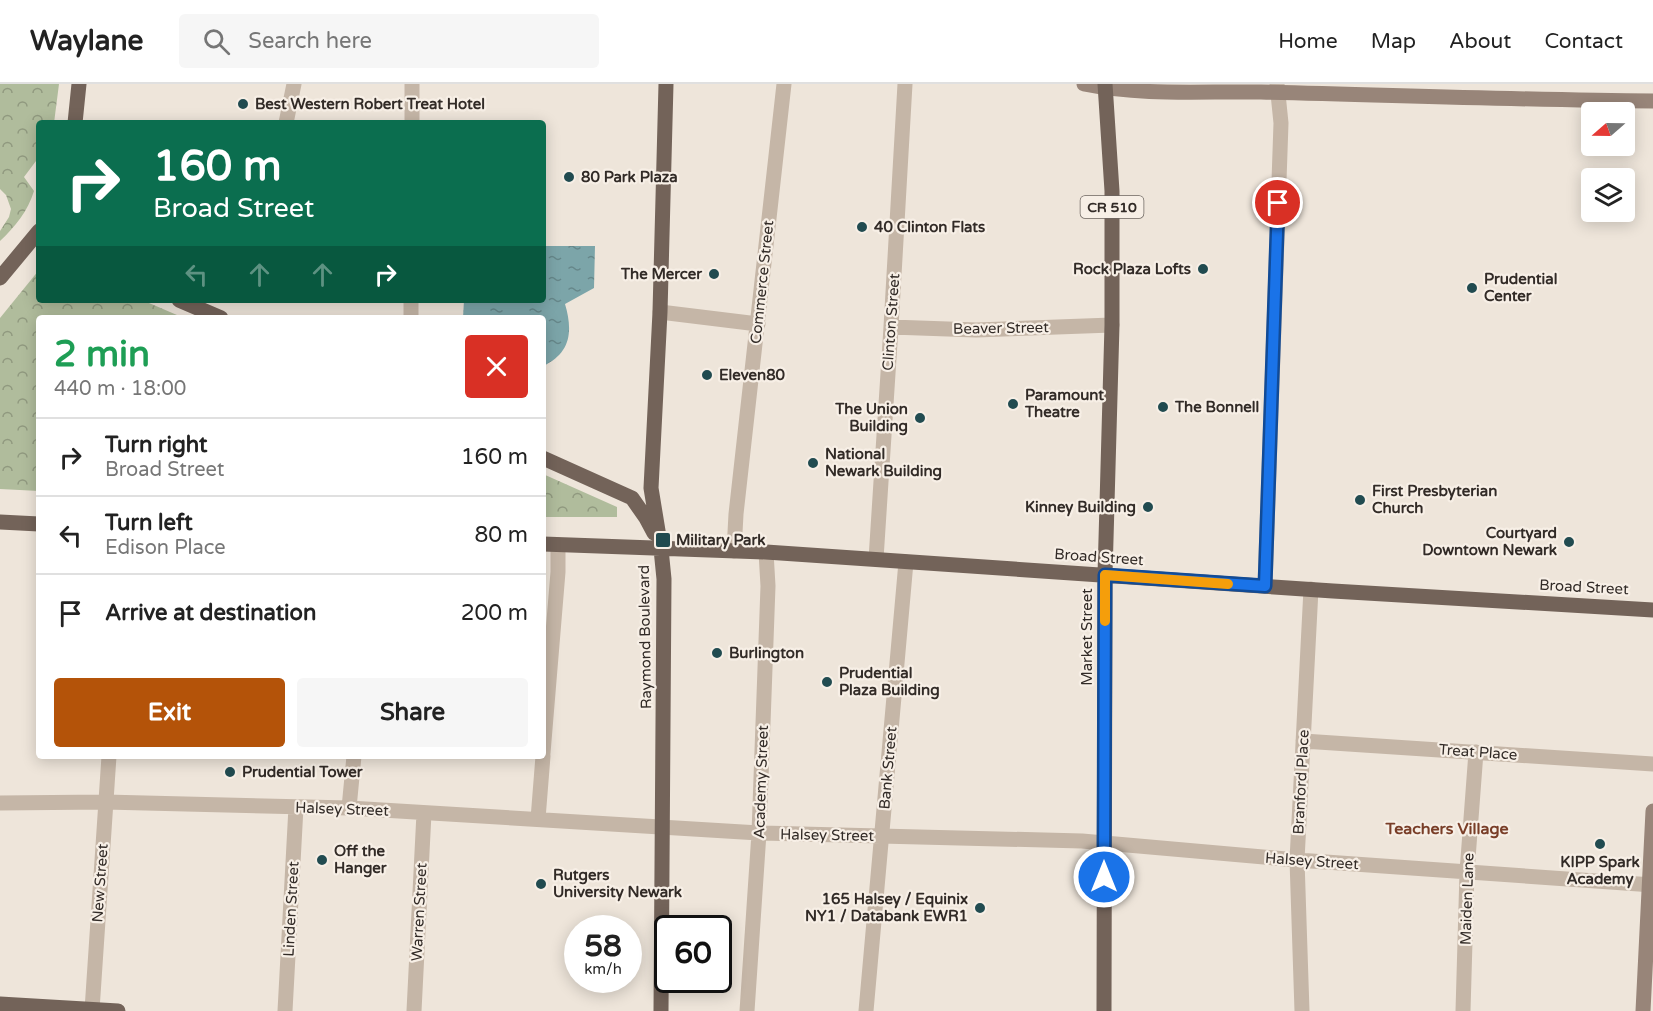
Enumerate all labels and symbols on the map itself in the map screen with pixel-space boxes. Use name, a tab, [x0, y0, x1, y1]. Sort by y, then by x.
place label: Best Western Robert Treat Hotel	[255, 95, 485, 113]
marker: Best Western Robert Treat Hotel	[236, 97, 250, 111]
north arrow	[1581, 102, 1635, 156]
place label: 80 Park Plaza	[581, 168, 678, 186]
marker: 80 Park Plaza	[562, 170, 576, 184]
pin	[1252, 177, 1303, 228]
road number: CR 510	[1080, 196, 1144, 218]
place label: 40 Clinton Flats	[874, 218, 985, 236]
street label: Commerce Street	[747, 219, 777, 345]
marker: 40 Clinton Flats	[855, 220, 869, 234]
place label: Rock Plaza Lofts	[1073, 260, 1191, 278]
marker: Rock Plaza Lofts	[1196, 262, 1210, 276]
place label: The Mercer	[620, 265, 702, 283]
marker: The Mercer	[707, 267, 721, 281]
place label: Prudential Center	[1484, 270, 1557, 305]
street label: Clinton Street	[879, 272, 903, 371]
marker: Prudential Center	[1465, 281, 1479, 295]
street label: Beaver Street	[953, 318, 1049, 338]
place label: Eleven80	[719, 366, 786, 384]
marker: Eleven80	[700, 368, 714, 382]
place label: Paramount Theatre	[1024, 386, 1104, 421]
marker: Paramount Theatre	[1006, 397, 1020, 411]
place label: The Bonnell	[1174, 398, 1259, 416]
place label: The Union Building	[834, 400, 908, 436]
marker: The Bonnell	[1156, 400, 1170, 414]
marker: The Union Building	[913, 411, 927, 425]
place label: National Newark Building	[825, 445, 942, 481]
marker: National Newark Building	[806, 456, 820, 470]
place label: First Presbyterian Church	[1372, 482, 1497, 517]
marker: First Presbyterian Church	[1353, 493, 1367, 507]
place label: Kinney Building	[1025, 498, 1136, 517]
marker: Kinney Building	[1141, 500, 1155, 514]
place label: Courtyard Downtown Newark	[1422, 524, 1557, 559]
marker: Military Park	[654, 531, 672, 549]
place label: Military Park	[676, 531, 765, 550]
marker: Courtyard Downtown Newark	[1562, 535, 1576, 549]
street label: Broad Street	[1054, 545, 1145, 569]
street label: Raymond Boulevard	[635, 565, 655, 709]
street label: Broad Street	[1539, 576, 1629, 598]
street label: Market Street	[1078, 588, 1096, 686]
place label: Burlington	[729, 644, 804, 663]
marker: Burlington	[710, 646, 724, 660]
place label: Prudential Plaza Building	[839, 664, 940, 700]
marker: Prudential Plaza Building	[820, 675, 834, 689]
street label: Academy Street	[750, 725, 772, 839]
street label: Bank Street	[875, 726, 901, 810]
street label: Branford Place	[1289, 729, 1313, 835]
street label: Treat Place	[1438, 740, 1518, 764]
place label: Prudential Tower	[242, 763, 363, 781]
marker: Prudential Tower	[223, 765, 237, 779]
street label: Halsey Street	[295, 798, 390, 820]
district label: Teachers Village	[1384, 819, 1509, 839]
street label: Halsey Street	[780, 825, 874, 845]
marker: KIPP Spark Academy	[1593, 837, 1607, 851]
place label: Off the Hanger	[334, 842, 387, 878]
street label: New Street	[88, 843, 112, 923]
position arrow	[1072, 845, 1136, 909]
street label: Halsey Street	[1265, 849, 1360, 873]
marker: Off the Hanger	[315, 853, 329, 867]
street label: Maiden Lane	[1456, 853, 1478, 945]
place label: KIPP Spark Academy	[1560, 853, 1640, 889]
street label: Linden Street	[280, 861, 302, 957]
street label: Warren Street	[407, 862, 431, 962]
place label: Rutgers University Newark	[553, 866, 682, 902]
marker: Rutgers University Newark	[534, 877, 548, 891]
place label: 165 Halsey / Equinix NY1 / Databank EWR1	[805, 890, 968, 925]
marker: 165 Halsey / Equinix NY1 / Databank EWR1	[973, 901, 987, 915]
speed limit sign: 60	[654, 915, 732, 993]

